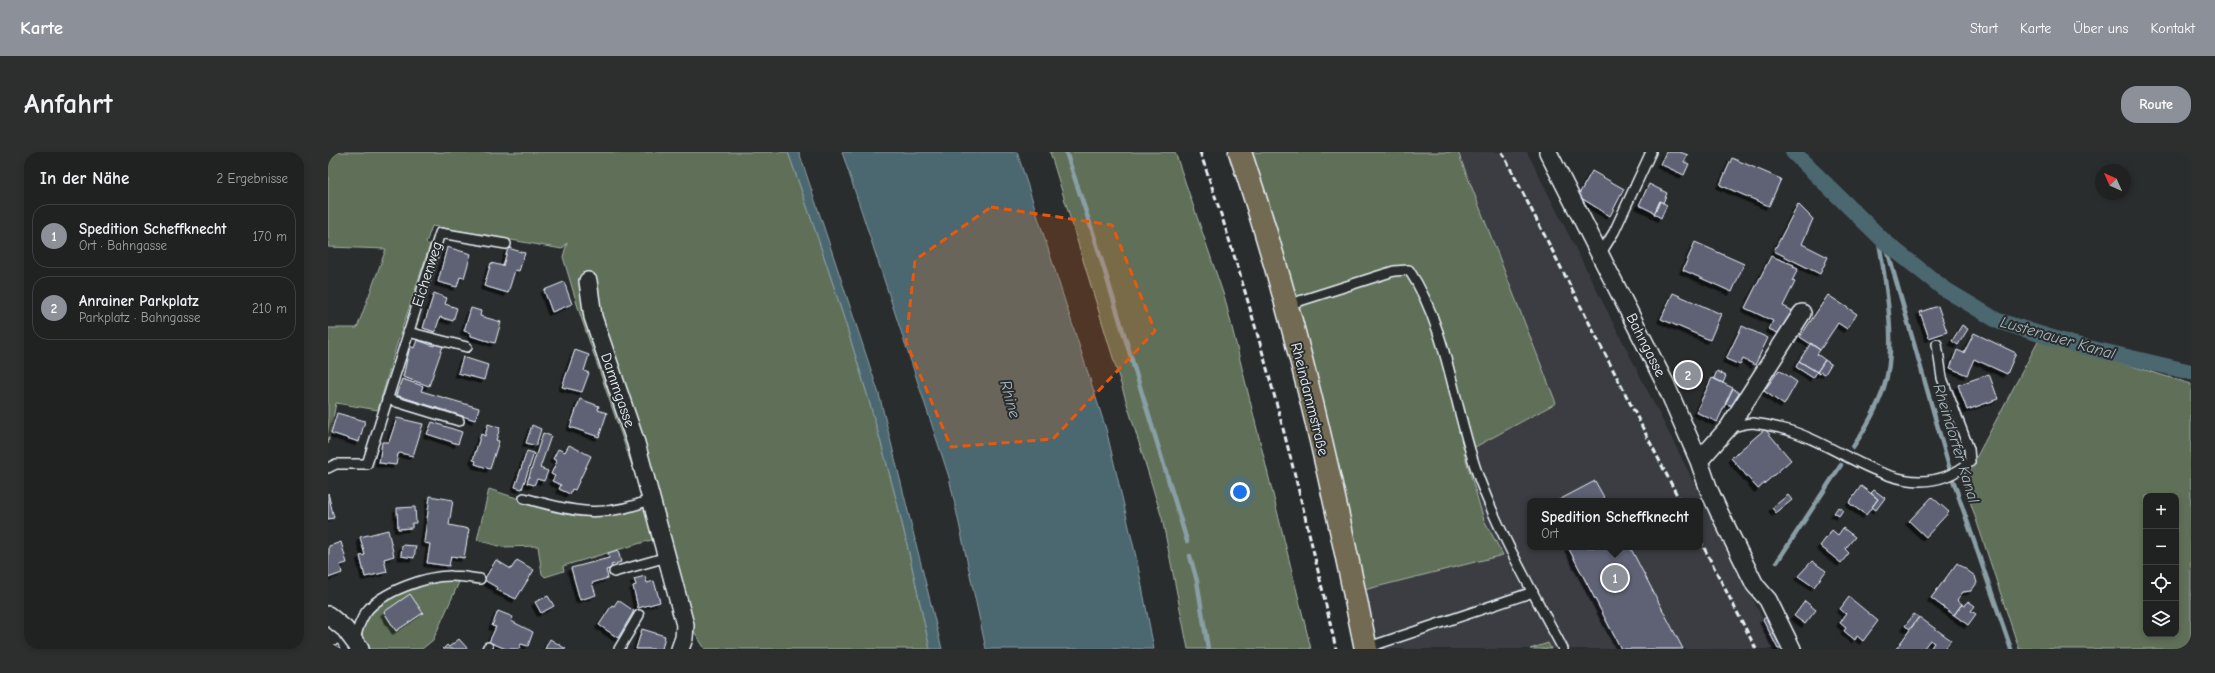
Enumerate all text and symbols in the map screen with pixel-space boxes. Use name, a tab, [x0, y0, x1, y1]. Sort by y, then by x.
text: Karte	[20, 17, 63, 39]
text: Start	[1970, 20, 1998, 37]
text: Karte	[2020, 20, 2051, 37]
text: Über uns	[2073, 20, 2128, 37]
text: Kontakt	[2150, 20, 2195, 37]
button: Route	[2121, 86, 2191, 123]
text: Anfahrt	[24, 88, 113, 120]
north arrow	[2095, 164, 2131, 200]
text: In der Nähe	[40, 169, 129, 188]
text: 2 Ergebnisse	[216, 171, 288, 186]
text: Spedition Scheffknecht	[79, 220, 227, 238]
text: 1	[51, 229, 57, 244]
text: 170 m	[253, 229, 287, 244]
text: Ort · Bahngasse	[79, 238, 167, 253]
street label: Eichenweg	[408, 239, 446, 309]
text: Anrainer Parkplatz	[79, 292, 199, 310]
text: 2	[51, 301, 57, 316]
text: 210 m	[252, 301, 287, 316]
text: Parkplatz · Bahngasse	[79, 310, 201, 325]
street label: Bahngasse	[1622, 310, 1670, 380]
water label: Lustenauer Kanal	[1998, 313, 2118, 363]
street label: Rheindammstraße	[1287, 341, 1333, 458]
street label: Dammgasse	[597, 350, 639, 430]
pin: 2	[1675, 360, 1701, 390]
water label: Rhine	[996, 378, 1024, 420]
water label: Rheindorfer Kanal	[1929, 382, 1983, 505]
your location	[1230, 482, 1250, 502]
map controls	[2143, 493, 2179, 637]
button: +	[2143, 493, 2179, 529]
popup	[1527, 498, 1703, 550]
text: Spedition Scheffknecht	[1541, 508, 1689, 526]
text: Ort	[1541, 526, 1558, 541]
button: −	[2143, 529, 2179, 565]
pin: 1	[1602, 563, 1628, 593]
button: locate	[2143, 565, 2179, 601]
button: layers	[2143, 601, 2179, 637]

